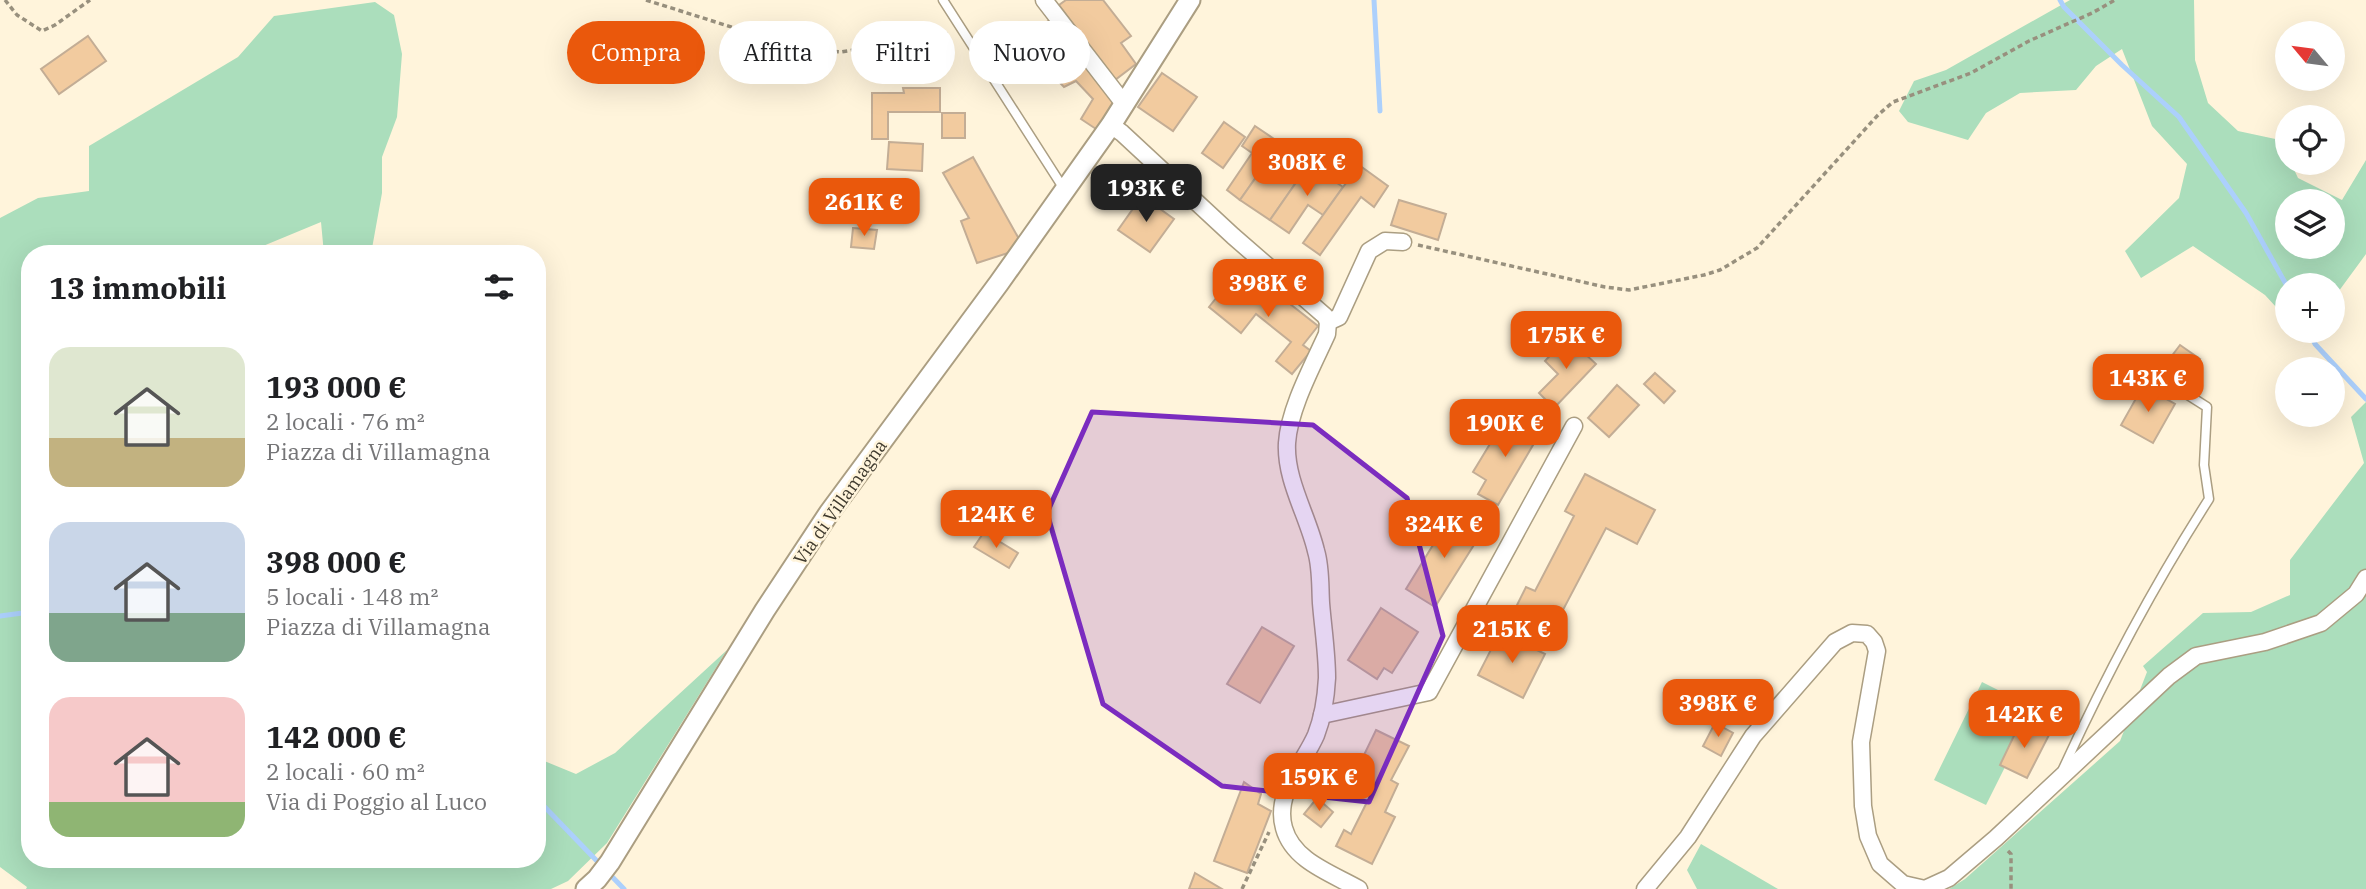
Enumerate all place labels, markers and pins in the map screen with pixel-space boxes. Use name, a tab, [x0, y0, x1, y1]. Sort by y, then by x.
pin: 308K €	[1250, 138, 1364, 198]
pin: 193K €	[1089, 164, 1203, 224]
pin: 261K €	[807, 178, 921, 238]
pin: 398K €	[1211, 260, 1325, 319]
pin: 175K €	[1509, 312, 1623, 371]
pin: 143K €	[2091, 354, 2205, 414]
pin: 190K €	[1448, 400, 1562, 459]
pin: 124K €	[939, 490, 1053, 550]
pin: 324K €	[1387, 500, 1501, 560]
pin: 215K €	[1455, 606, 1569, 665]
pin: 398K €	[1661, 680, 1775, 739]
pin: 142K €	[1967, 690, 2081, 750]
pin: 159K €	[1262, 754, 1376, 813]

